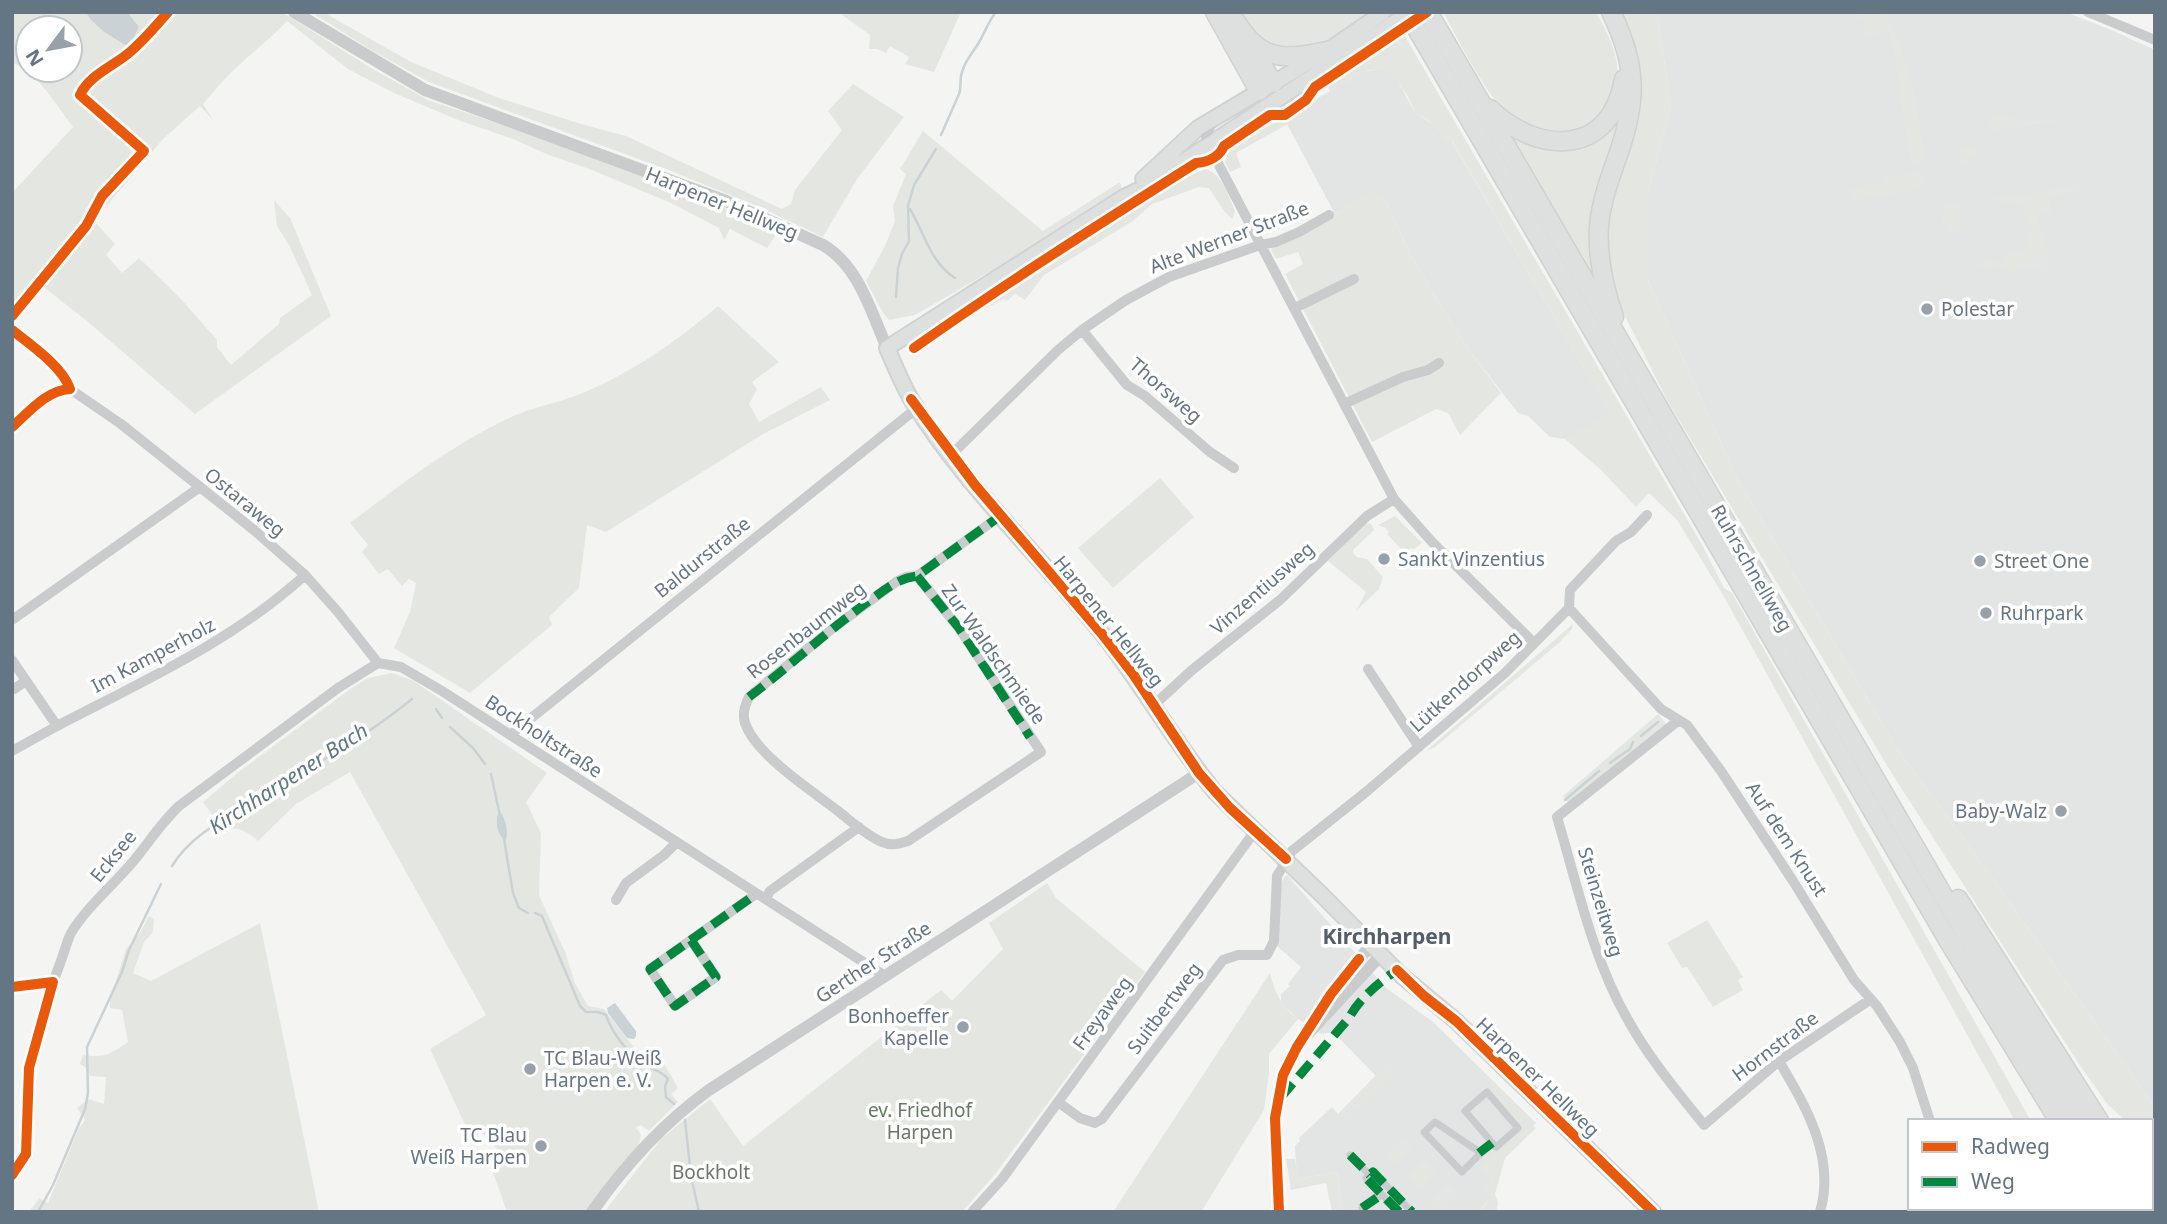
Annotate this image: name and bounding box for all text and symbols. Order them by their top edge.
north arrow [14,14,84,84]
text: N [19,45,50,71]
street label: Harpener Hellweg [642,161,802,245]
street label: Alte Werner Straße [1146,195,1312,279]
place label: Polestar [1941,296,2014,322]
marker: Polestar [1919,301,1935,317]
street label: Thorsweg [1124,351,1208,429]
street label: Ostaraweg [199,461,291,543]
street label: Ruhrschnellweg [1705,500,1799,636]
street label: Baldurstraße [649,510,755,604]
street label: Vinzentiusweg [1205,536,1319,640]
place label: Sankt Vinzentius [1398,546,1545,572]
place label: Street One [1994,548,2089,574]
street label: Harpener Hellweg [1048,550,1170,692]
marker: Sankt Vinzentius [1376,551,1392,567]
marker: Street One [1972,553,1988,569]
street label: Rosenbaumweg [741,575,871,685]
street label: Zur Waldschmiede [936,579,1052,729]
place label: Ruhrpark [2000,600,2084,626]
marker: Ruhrpark [1978,605,1994,621]
street label: Im Kamperholz [87,611,219,699]
street label: Lütkendorpweg [1404,624,1526,738]
street label: Bockholtstraße [480,688,608,784]
water label: Kirchharpener Bach [203,716,373,840]
street label: Auf dem Knust [1740,777,1834,901]
place label: Baby-Walz [1955,798,2047,824]
marker: Baby-Walz [2053,803,2069,819]
street label: Ecksee [84,824,142,888]
street label: Steinzeitweg [1572,844,1630,960]
street label: Gerther Straße [810,915,936,1009]
district label: Kirchharpen [1323,922,1451,950]
street label: Suitbertweg [1121,957,1207,1059]
street label: Freyaweg [1066,971,1138,1055]
place label: Bonhoeffer Kapelle [848,1003,949,1051]
street label: Hornstraße [1726,1005,1824,1087]
street label: Harpener Hellweg [1471,1011,1605,1143]
marker: Bonhoeffer Kapelle [955,1019,971,1035]
place label: TC Blau-Weiß Harpen e. V. [544,1045,662,1093]
marker: TC Blau-Weiß Harpen e. V. [522,1061,538,1077]
park label: ev. Friedhof Harpen [868,1097,973,1145]
legend [1908,1119,2153,1210]
place label: TC Blau Weiß Harpen [410,1122,527,1170]
text: Radweg [1971,1132,2050,1160]
marker: TC Blau Weiß Harpen [533,1138,549,1154]
park label: Bockholt [672,1159,750,1185]
text: Weg [1971,1167,2015,1195]

